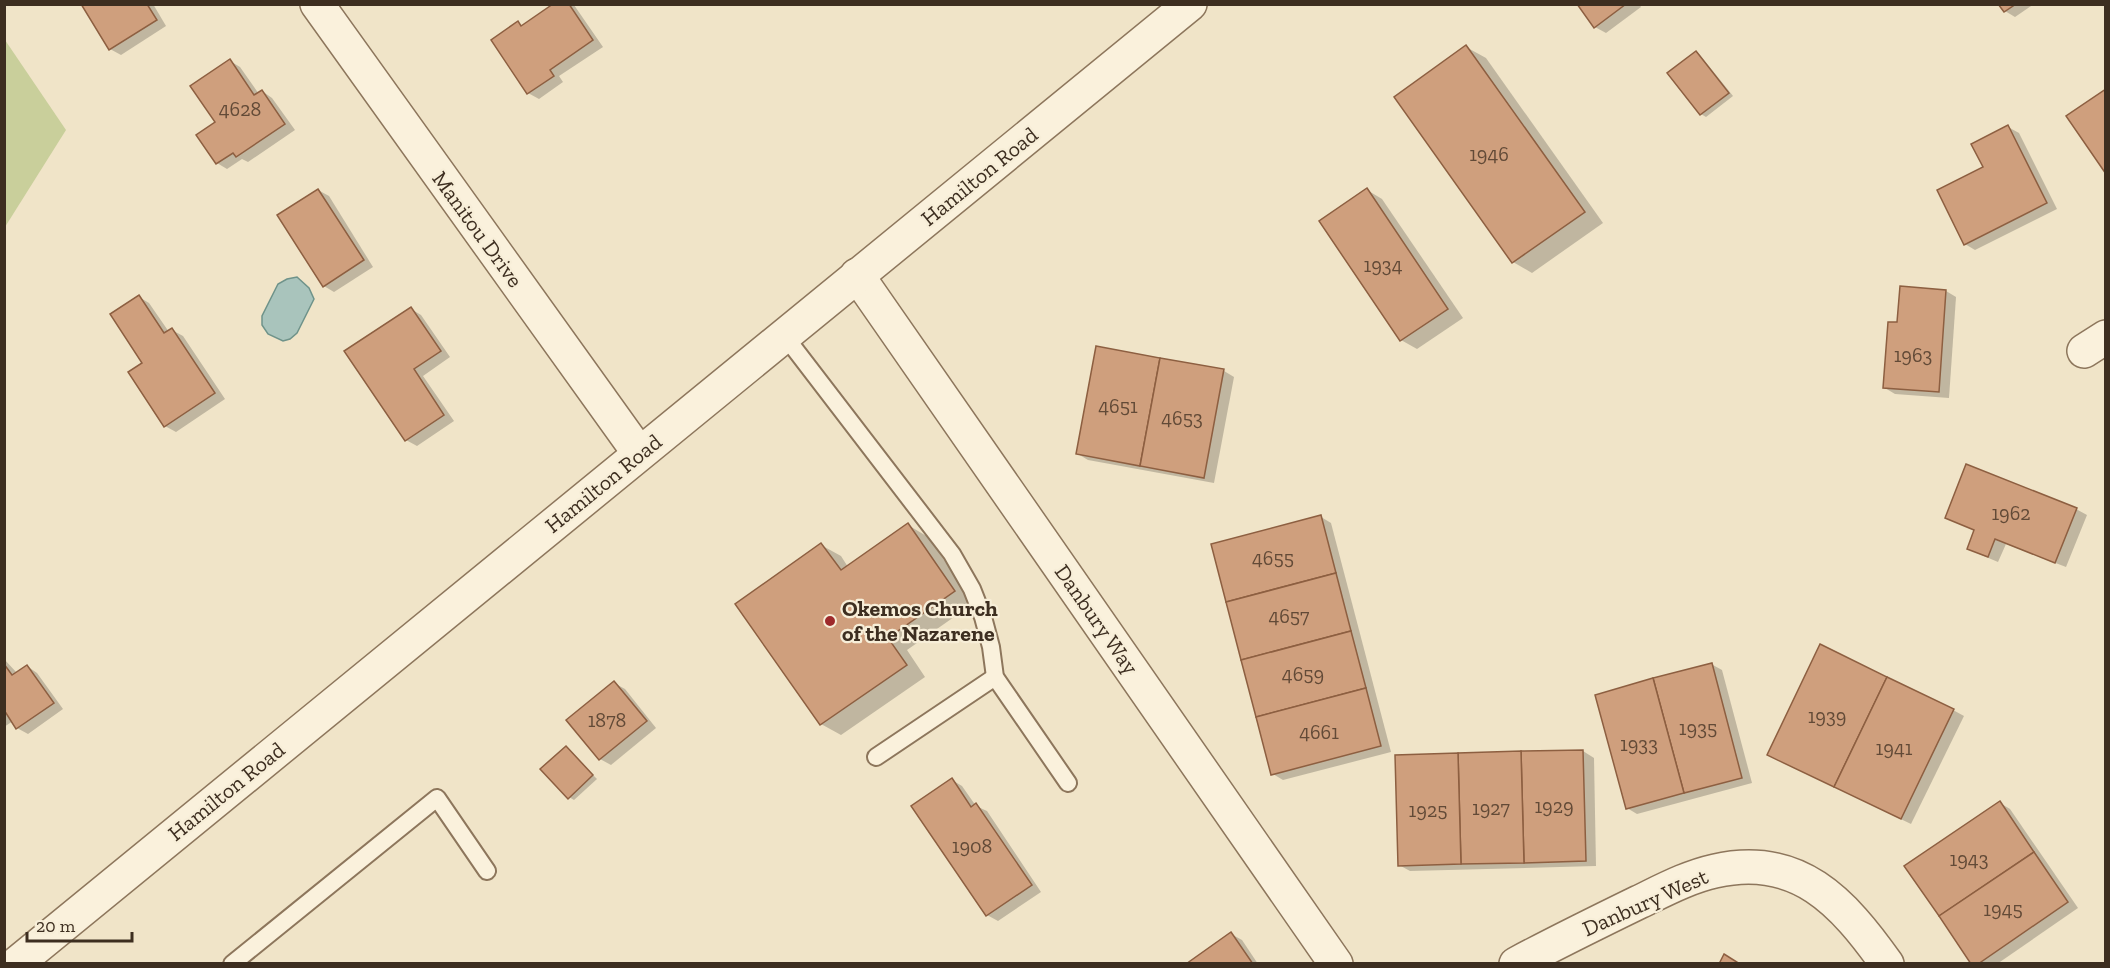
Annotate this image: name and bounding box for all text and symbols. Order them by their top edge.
house number: 4628 [219,97,261,121]
street label: Hamilton Road [915,121,1043,232]
house number: 1946 [1469,142,1509,166]
street label: Manitou Drive [426,166,529,293]
house number: 1934 [1364,253,1403,277]
house number: 1963 [1894,343,1932,367]
house number: 4651 [1098,394,1138,418]
house number: 4653 [1161,406,1203,430]
street label: Hamilton Road [539,428,667,539]
house number: 1962 [1991,501,2031,525]
house number: 4655 [1252,546,1294,570]
street label: Danbury Way [1049,559,1145,680]
place label: Okemos Church of the Nazarene [842,595,998,647]
house number: 4657 [1268,604,1310,628]
marker: Okemos Church of the Nazarene [823,614,837,628]
house number: 4659 [1282,662,1324,686]
house number: 1939 [1808,704,1846,728]
house number: 1878 [588,708,626,732]
house number: 1935 [1679,716,1717,740]
house number: 4661 [1299,720,1339,744]
house number: 1933 [1620,732,1658,756]
street label: Hamilton Road [162,736,290,847]
house number: 1941 [1876,736,1913,760]
house number: 1929 [1534,794,1574,818]
house number: 1927 [1472,796,1511,820]
house number: 1925 [1409,798,1447,822]
house number: 1908 [952,834,992,858]
house number: 1943 [1950,847,1988,871]
street label: Danbury West [1578,862,1713,942]
house number: 1945 [1983,897,2023,921]
scale bar [27,905,132,943]
text: 20 m [36,915,76,937]

